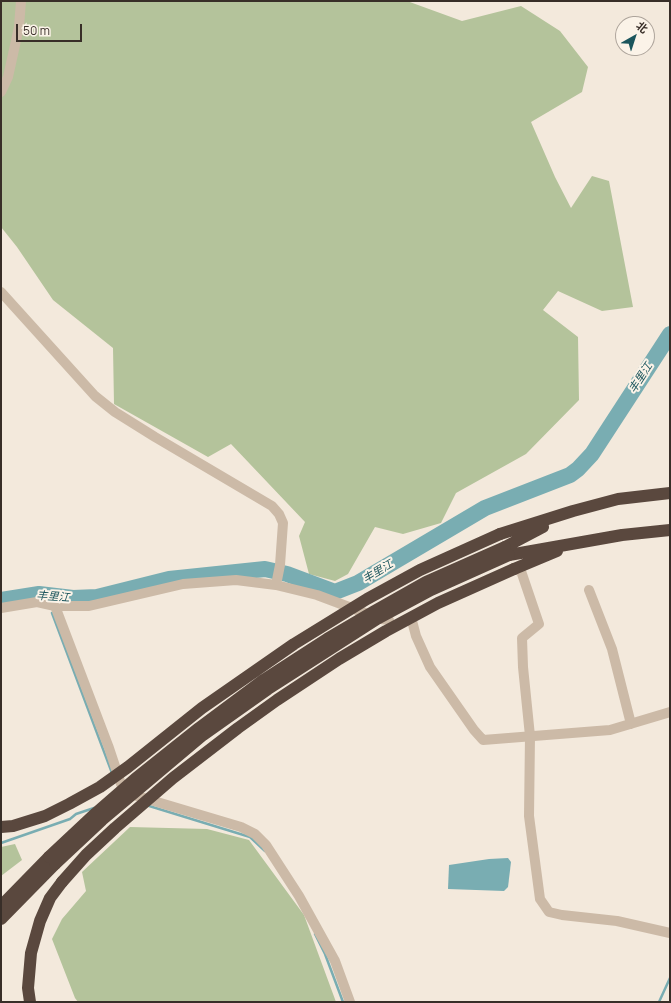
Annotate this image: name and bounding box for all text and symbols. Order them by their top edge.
scale bar [18,16,84,42]
north arrow [615,16,655,56]
text: 北 [633,18,651,36]
text: 50 m [23,22,50,39]
water label: 丰里江 [626,361,656,395]
water label: 丰里江 [360,558,396,586]
water label: 丰里江 [36,589,70,605]

